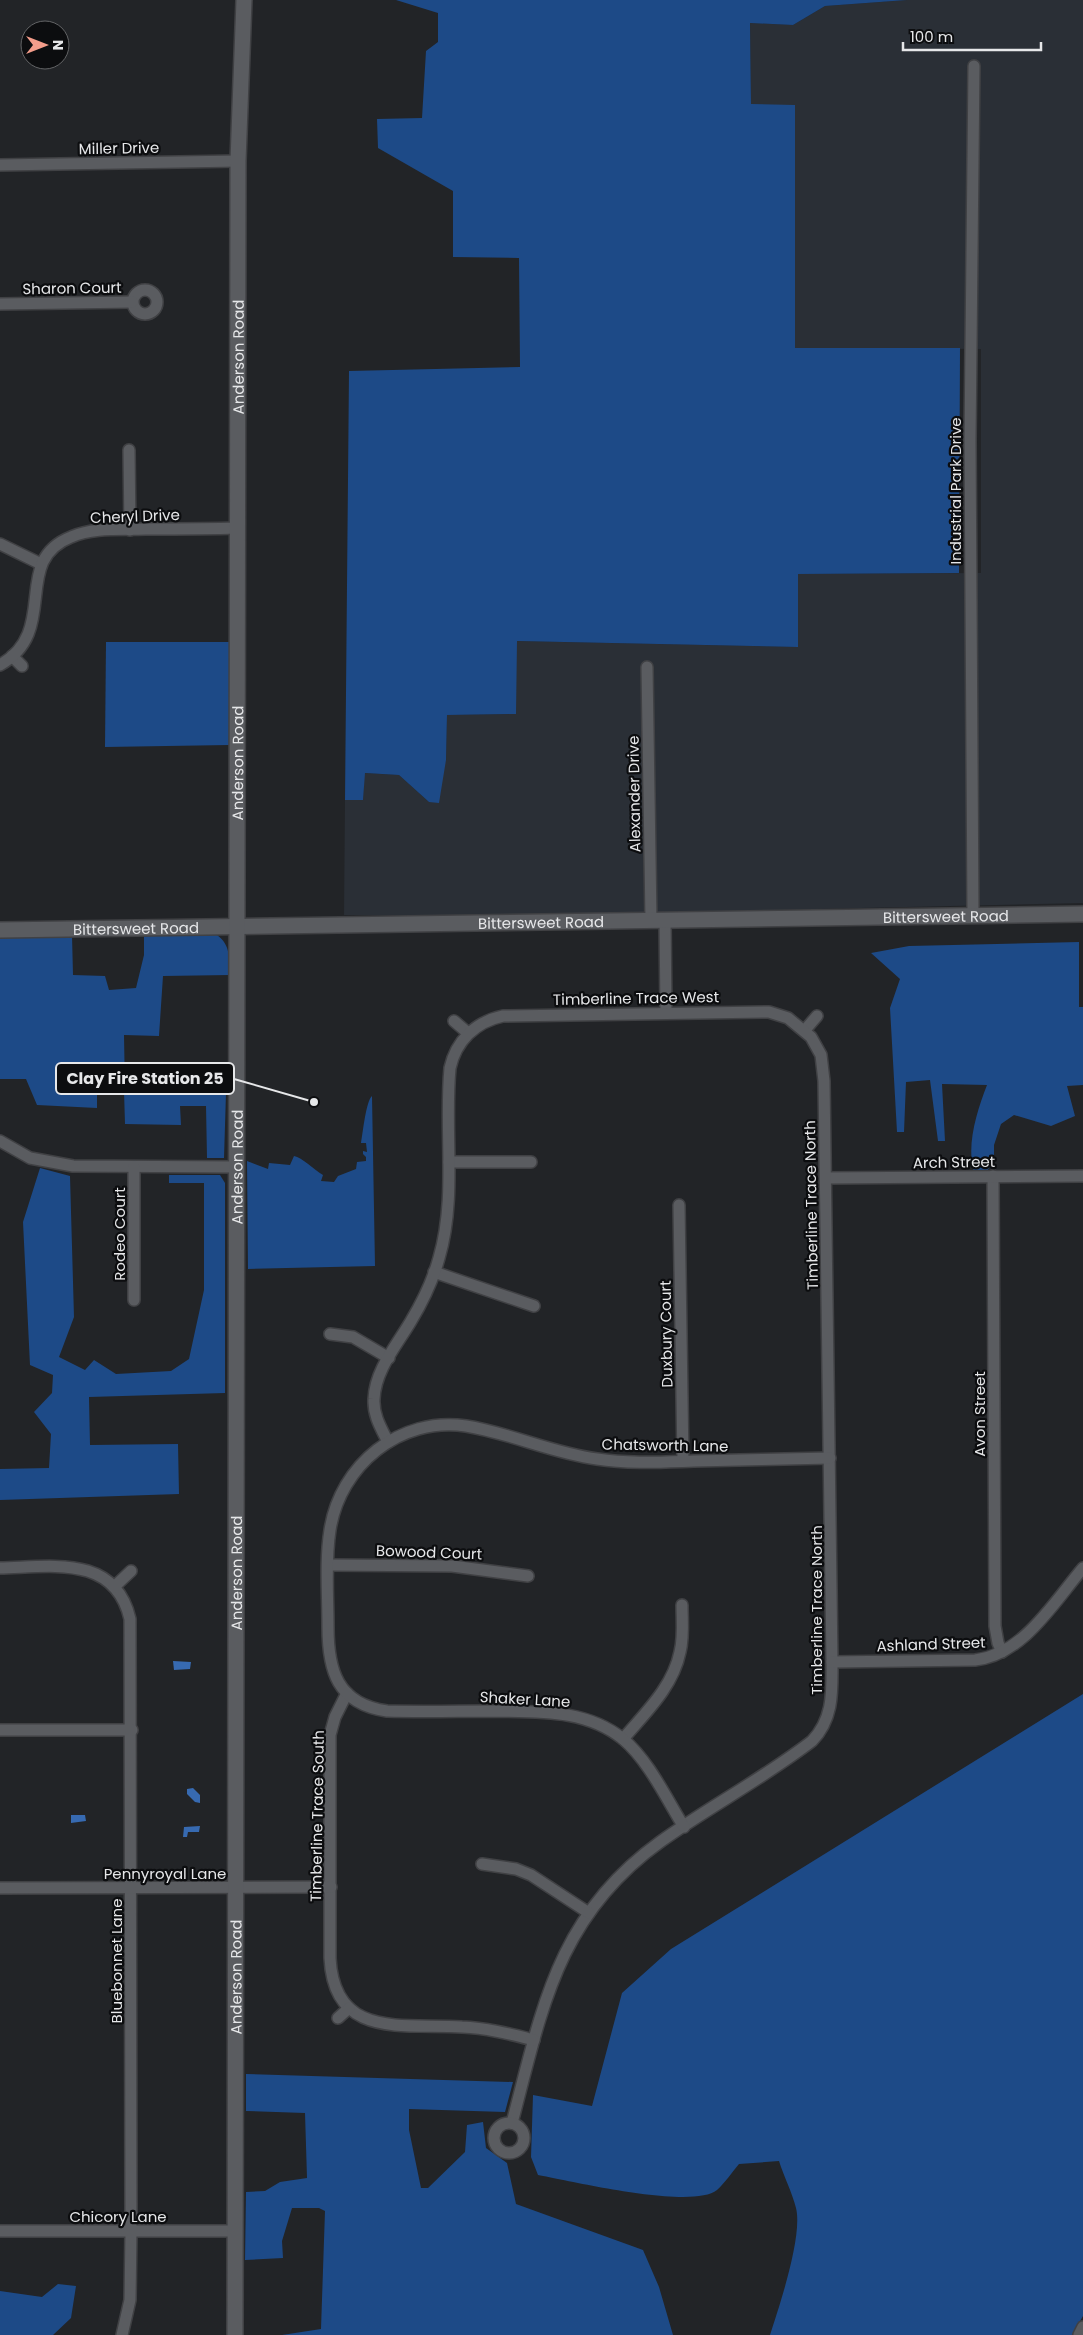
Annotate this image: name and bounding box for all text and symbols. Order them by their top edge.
north arrow [20,20,70,70]
scale bar [903,20,1040,52]
text: 100 m [910,26,953,47]
text: N [48,40,68,50]
street label: Miller Drive [79,137,159,159]
street label: Sharon Court [22,277,122,299]
street label: Anderson Road [227,300,248,414]
street label: Industrial Park Drive [945,417,966,565]
street label: Cheryl Drive [90,504,180,528]
street label: Anderson Road [227,706,248,820]
street label: Alexander Drive [622,735,646,853]
street label: Bittersweet Road [883,905,1009,927]
street label: Bittersweet Road [478,911,604,933]
street label: Bittersweet Road [73,917,199,939]
street label: Timberline Trace West [553,986,719,1010]
callout: Clay Fire Station 25 [56,1063,234,1094]
text: Clay Fire Station 25 [66,1067,224,1090]
street label: Anderson Road [226,1110,247,1224]
street label: Timberline Trace North [799,1120,823,1290]
street label: Arch Street [913,1151,995,1173]
street label: Rodeo Court [109,1187,130,1281]
street label: Duxbury Court [655,1280,677,1388]
street label: Avon Street [969,1371,990,1457]
street label: Chatsworth Lane [601,1433,729,1457]
street label: Anderson Road [225,1516,247,1630]
street label: Timberline Trace North [806,1525,827,1695]
street label: Bowood Court [376,1540,482,1564]
street label: Ashland Street [876,1632,986,1656]
street label: Shaker Lane [479,1686,571,1712]
street label: Timberline Trace South [305,1730,329,1902]
street label: Pennyroyal Lane [104,1863,226,1884]
street label: Bluebonnet Lane [106,1898,127,2024]
street label: Anderson Road [225,1920,246,2034]
street label: Chicory Lane [69,2206,167,2227]

